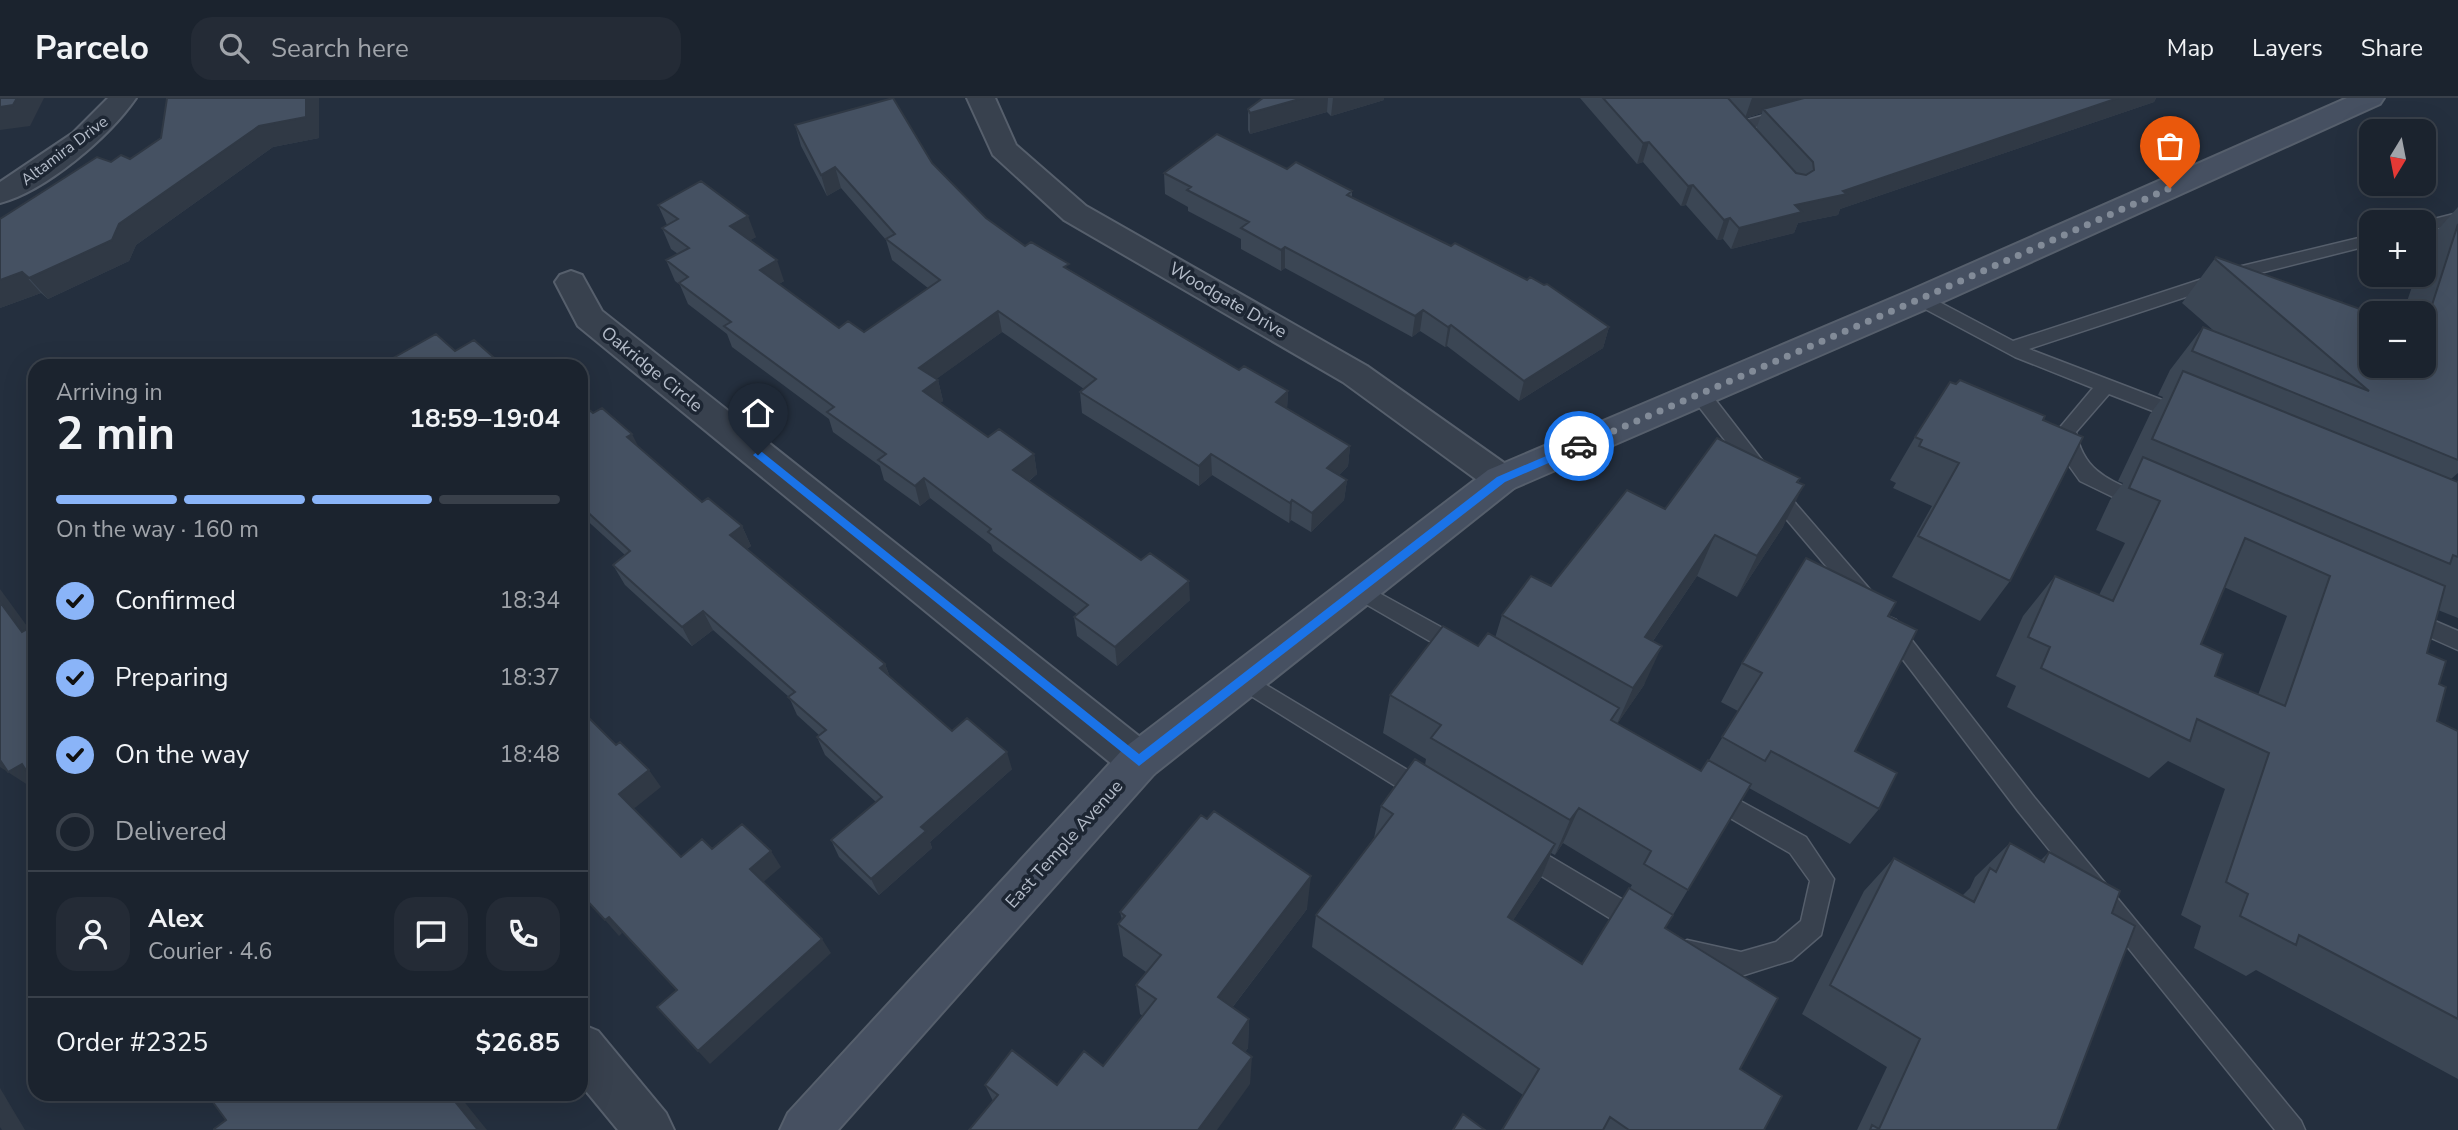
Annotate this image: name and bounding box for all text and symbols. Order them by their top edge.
search box [191,17,681,80]
text: Parcelo [35,26,149,71]
icon: search [215,29,253,67]
text: Search here [271,31,409,66]
text: Map [2167,32,2214,64]
text: Layers [2252,32,2323,64]
text: Share [2361,32,2423,64]
street label: Altamira Drive [16,111,113,191]
pin [2140,116,2200,188]
north arrow [2359,119,2436,196]
map controls [2359,119,2436,378]
icon: bag [2151,127,2189,165]
button: + [2359,210,2436,287]
street label: Woodgate Drive [1165,256,1291,344]
button: − [2359,301,2436,378]
street label: Oakridge Circle [596,321,708,417]
text: Arriving in [56,377,163,408]
pin [728,383,788,455]
icon: home [739,394,777,432]
text: 18:59–19:04 [409,401,560,436]
text: 2 min [56,402,175,465]
courier [1544,411,1614,481]
icon: car [1560,427,1598,465]
text: On the way · 160 m [56,514,259,545]
icon: check [56,582,94,620]
text: Confirmed [115,583,236,618]
text: 18:34 [500,585,560,616]
icon: check [56,659,94,697]
text: Preparing [115,660,228,695]
text: 18:37 [500,662,560,693]
icon: check [56,736,94,774]
text: On the way [115,737,249,772]
text: 18:48 [500,739,560,770]
street label: East Temple Avenue [1000,775,1128,913]
text: Delivered [115,814,227,849]
button: person [56,897,130,971]
button: chat [394,897,468,971]
button: phone [486,897,560,971]
text: Alex [148,901,204,936]
text: Courier · 4.6 [148,936,272,967]
text: Order #2325 [56,1025,208,1060]
text: $26.85 [476,1025,560,1060]

